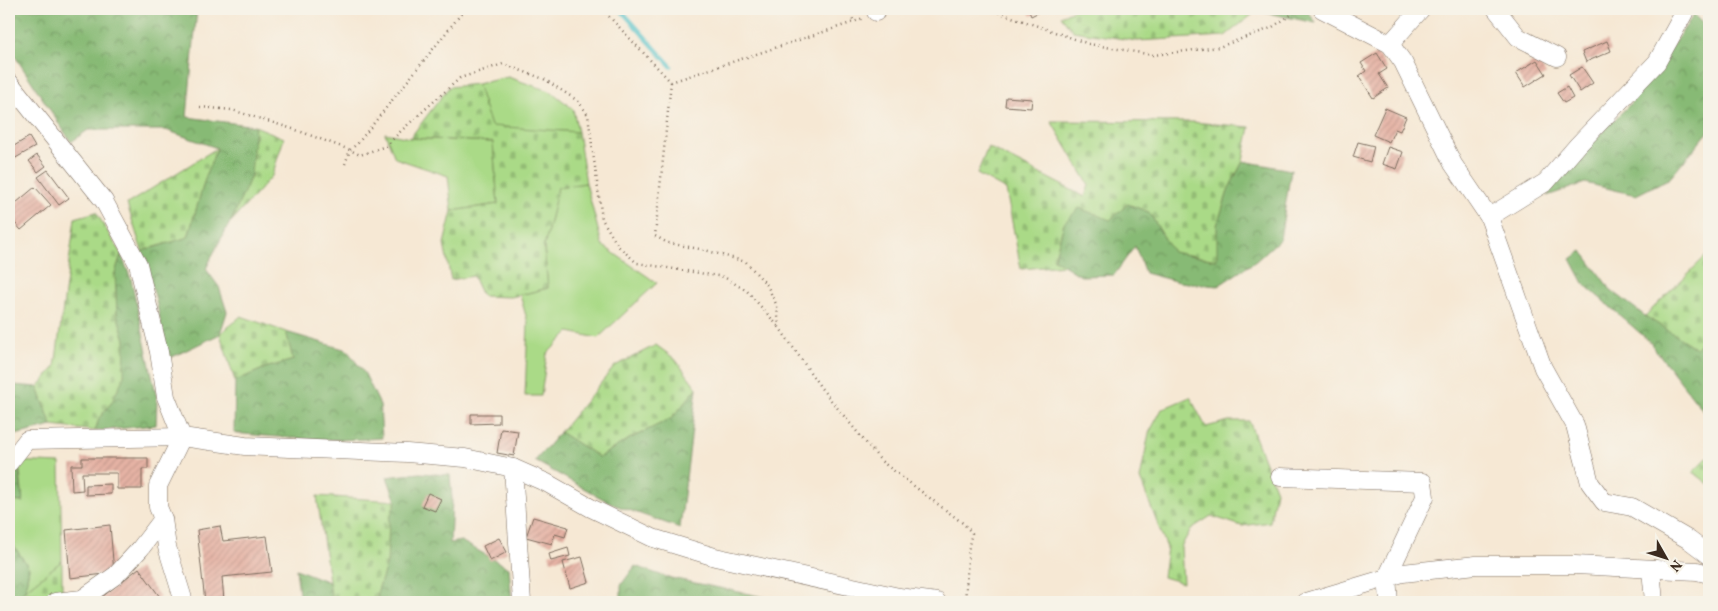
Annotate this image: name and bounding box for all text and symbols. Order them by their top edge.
north arrow [1640,534,1690,584]
text: N [1664,555,1686,575]

